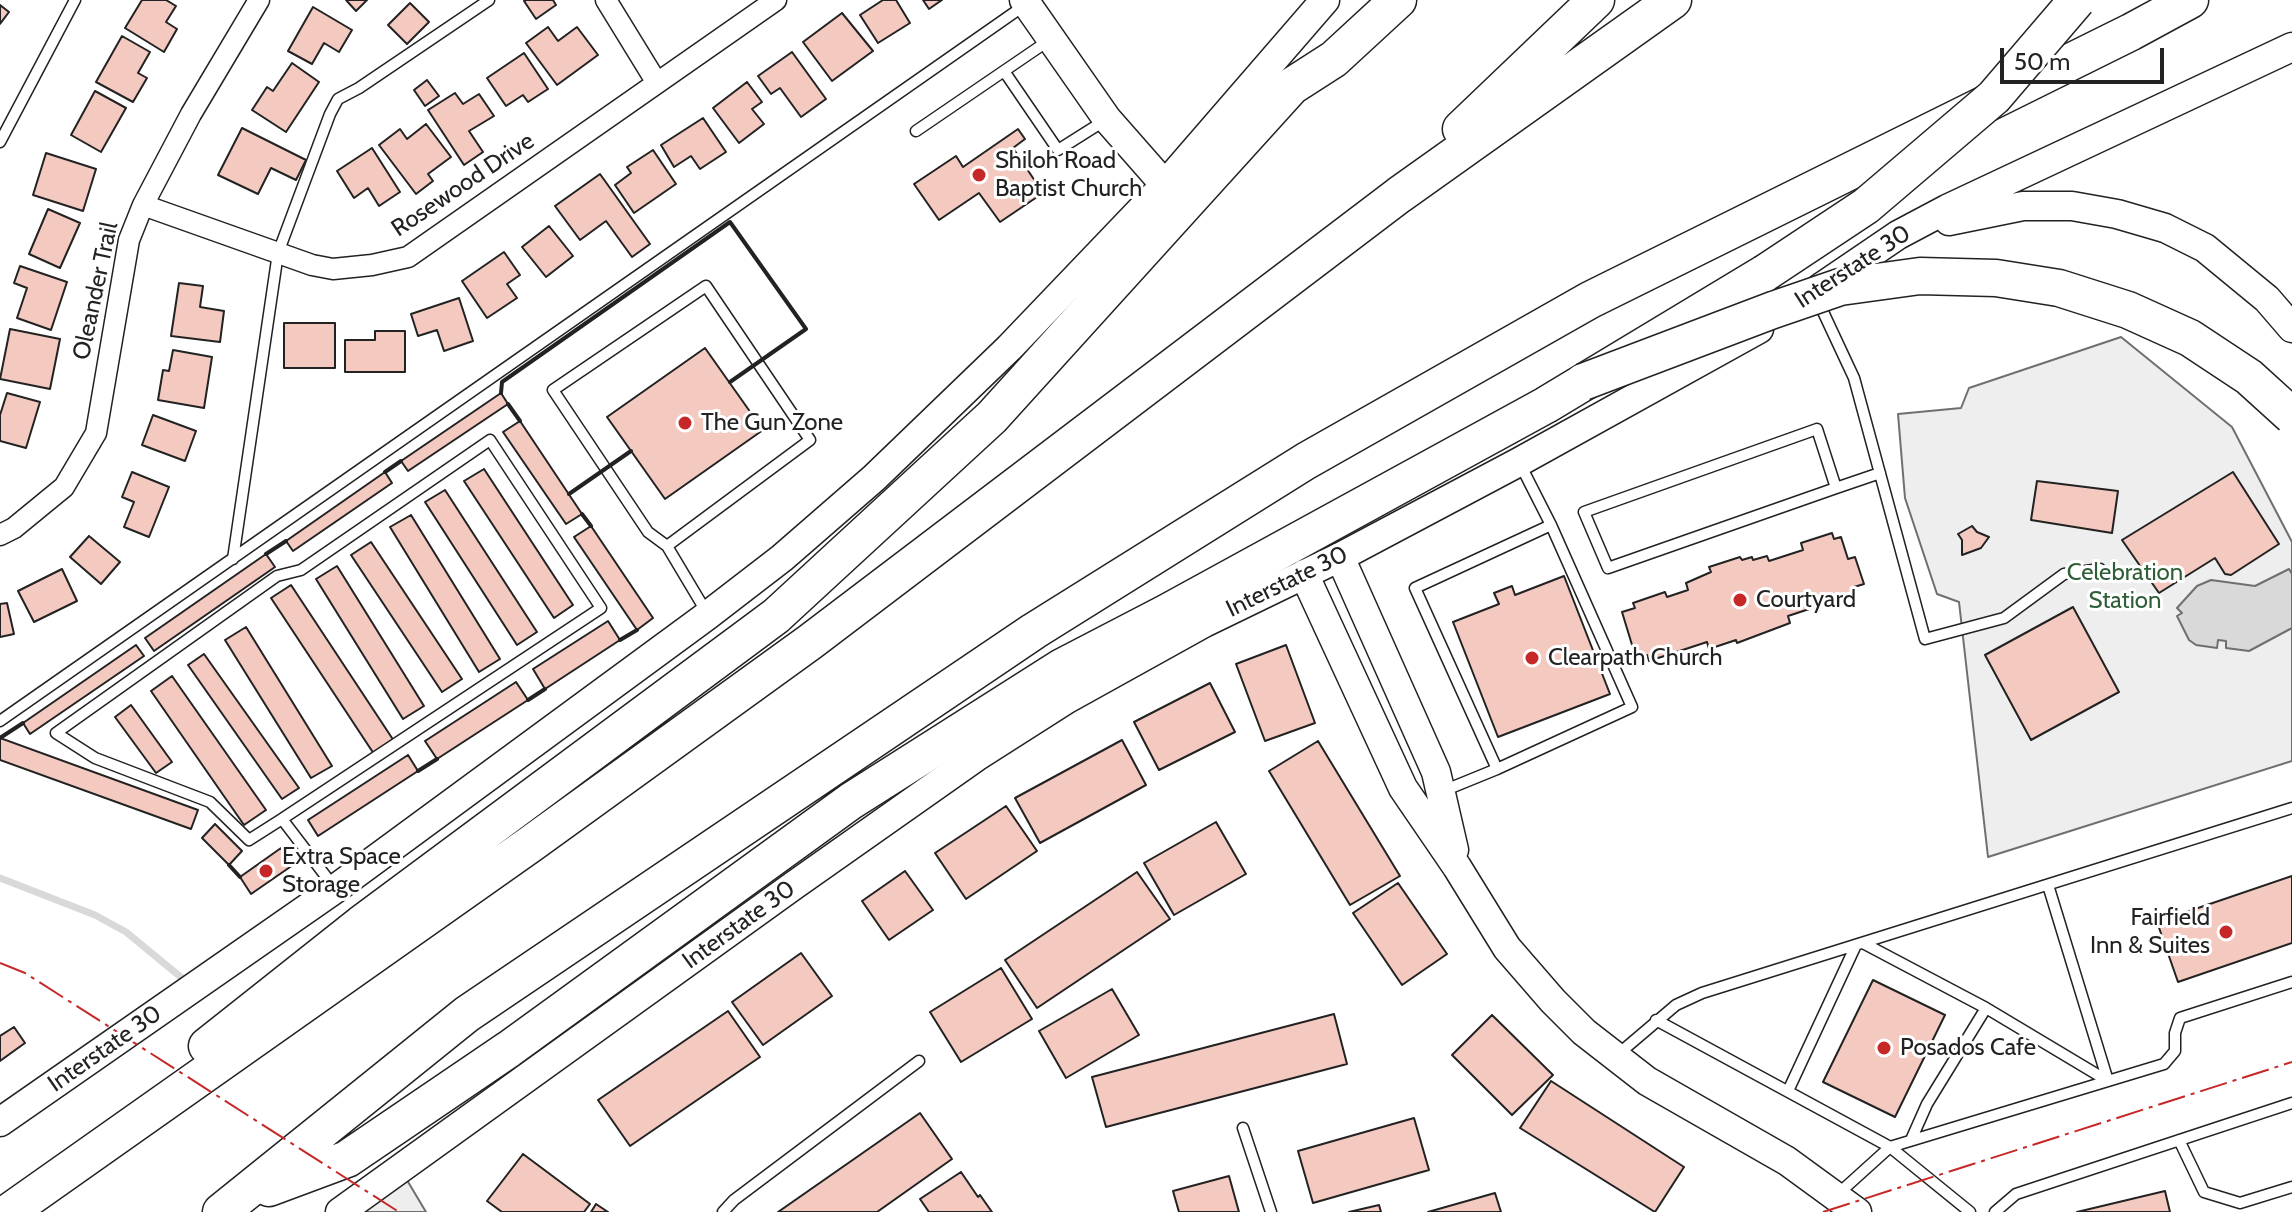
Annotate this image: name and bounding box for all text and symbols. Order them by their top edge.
scale bar [2004,32,2168,82]
text: 50 m [2014,47,2070,76]
street label: Rosewood Drive [386,127,540,243]
place label: Shiloh Road Baptist Church [995,147,1142,203]
marker: Shiloh Road Baptist Church [970,166,988,184]
street label: Interstate 30 [1790,219,1916,315]
street label: Oleander Trail [67,220,125,362]
place label: The Gun Zone [701,409,843,437]
marker: The Gun Zone [676,414,694,432]
street label: Interstate 30 [1221,540,1353,624]
park label: Celebration Station [2067,559,2183,615]
place label: Courtyard [1756,586,1856,614]
marker: Courtyard [1731,591,1749,609]
place label: Clearpath Church [1548,644,1722,672]
marker: Clearpath Church [1523,649,1541,667]
place label: Extra Space Storage [282,843,401,899]
marker: Extra Space Storage [257,862,275,880]
street label: Interstate 30 [677,875,801,975]
place label: Fairfield Inn & Suites [2090,904,2210,960]
marker: Fairfield Inn & Suites [2217,923,2235,941]
street label: Interstate 30 [43,999,167,1099]
place label: Posados Cafe [1900,1034,2036,1062]
marker: Posados Cafe [1875,1039,1893,1057]

